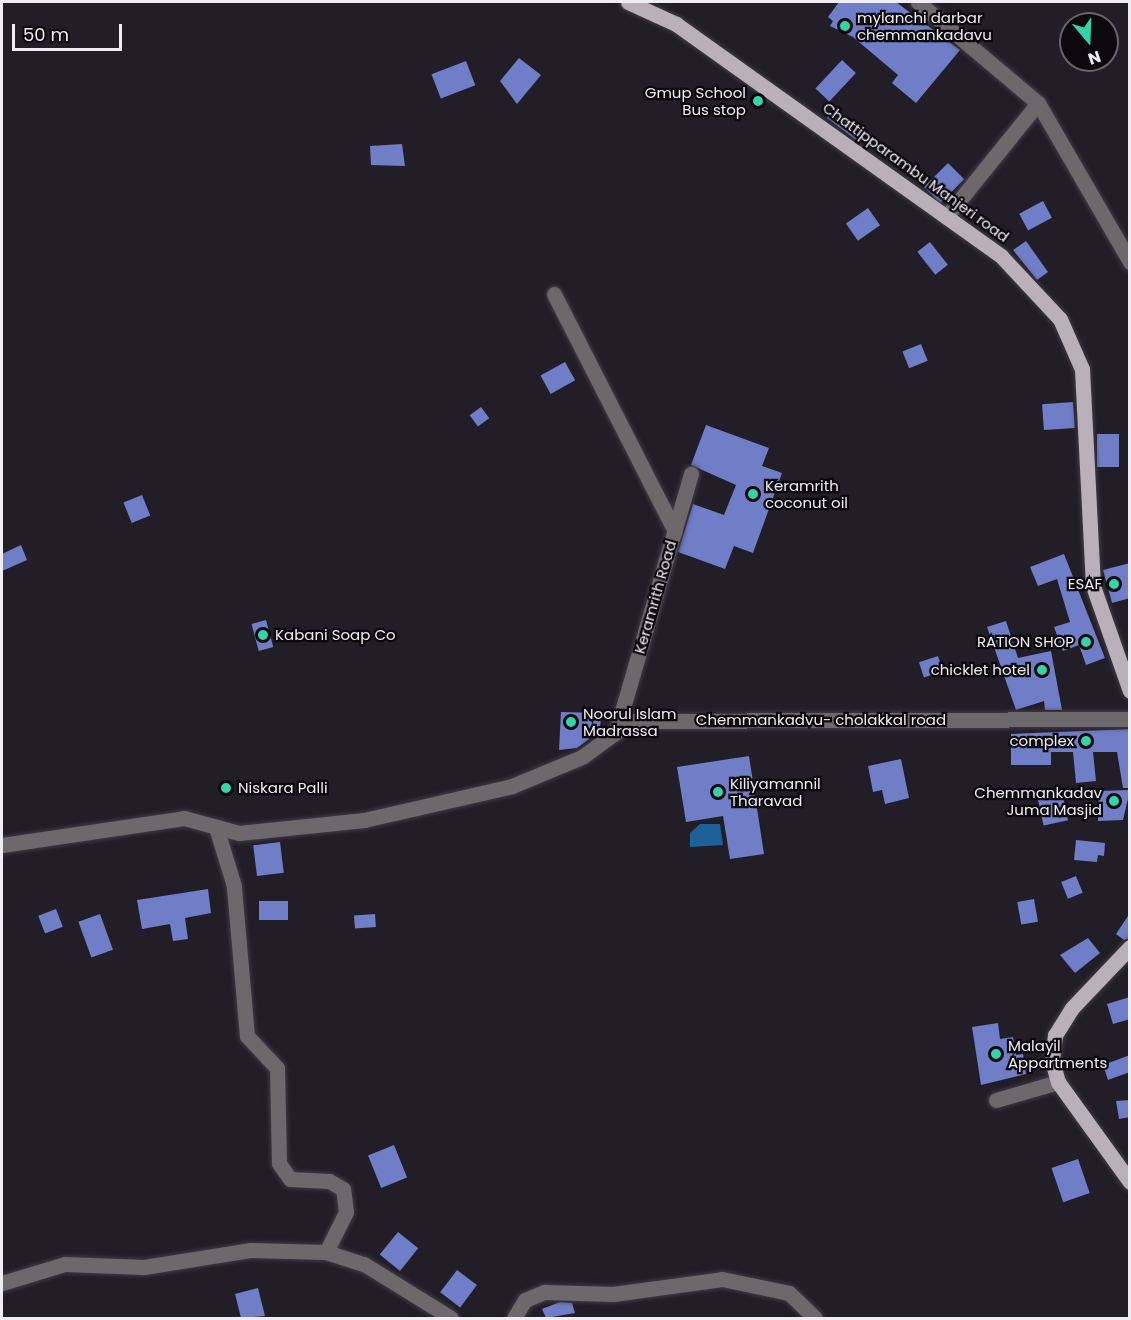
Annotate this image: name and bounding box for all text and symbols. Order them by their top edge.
place label: mylanchi darbar chemmankadavu [857,8,992,43]
scale bar [15,12,124,50]
north arrow [1059,12,1119,72]
marker: mylanchi darbar chemmankadavu [838,19,852,33]
text: 50 m [23,22,69,47]
text: N [1085,45,1104,70]
place label: Gmup School Bus stop [645,83,746,118]
marker: Gmup School Bus stop [751,94,765,108]
street label: Chattipparambu Manjeri road [819,98,1013,246]
place label: Keramrith coconut oil [765,476,848,511]
marker: Keramrith coconut oil [746,487,760,501]
street label: Keramrith Road [630,538,680,656]
place label: ESAF [1068,575,1102,593]
marker: ESAF [1107,577,1121,591]
place label: Kabani Soap Co [275,626,396,644]
marker: Kabani Soap Co [256,628,270,642]
place label: RATION SHOP [977,633,1074,651]
marker: RATION SHOP [1079,635,1093,649]
place label: chicklet hotel [931,661,1030,679]
marker: chicklet hotel [1035,663,1049,677]
place label: Noorul Islam Madrassa [583,704,676,739]
street label: Chemmankadvu- cholakkal road [696,711,946,729]
marker: Noorul Islam Madrassa [564,715,578,729]
place label: complex [1010,732,1074,750]
marker: complex [1079,734,1093,748]
place label: Kiliyamannil Tharavad [730,774,821,809]
place label: Niskara Palli [238,779,328,797]
marker: Niskara Palli [219,781,233,795]
place label: Chemmankadav Juma Masjid [974,783,1102,818]
marker: Kiliyamannil Tharavad [711,785,725,799]
marker: Chemmankadav Juma Masjid [1107,794,1121,808]
place label: Malayil Appartments [1008,1036,1107,1071]
marker: Malayil Appartments [989,1047,1003,1061]

